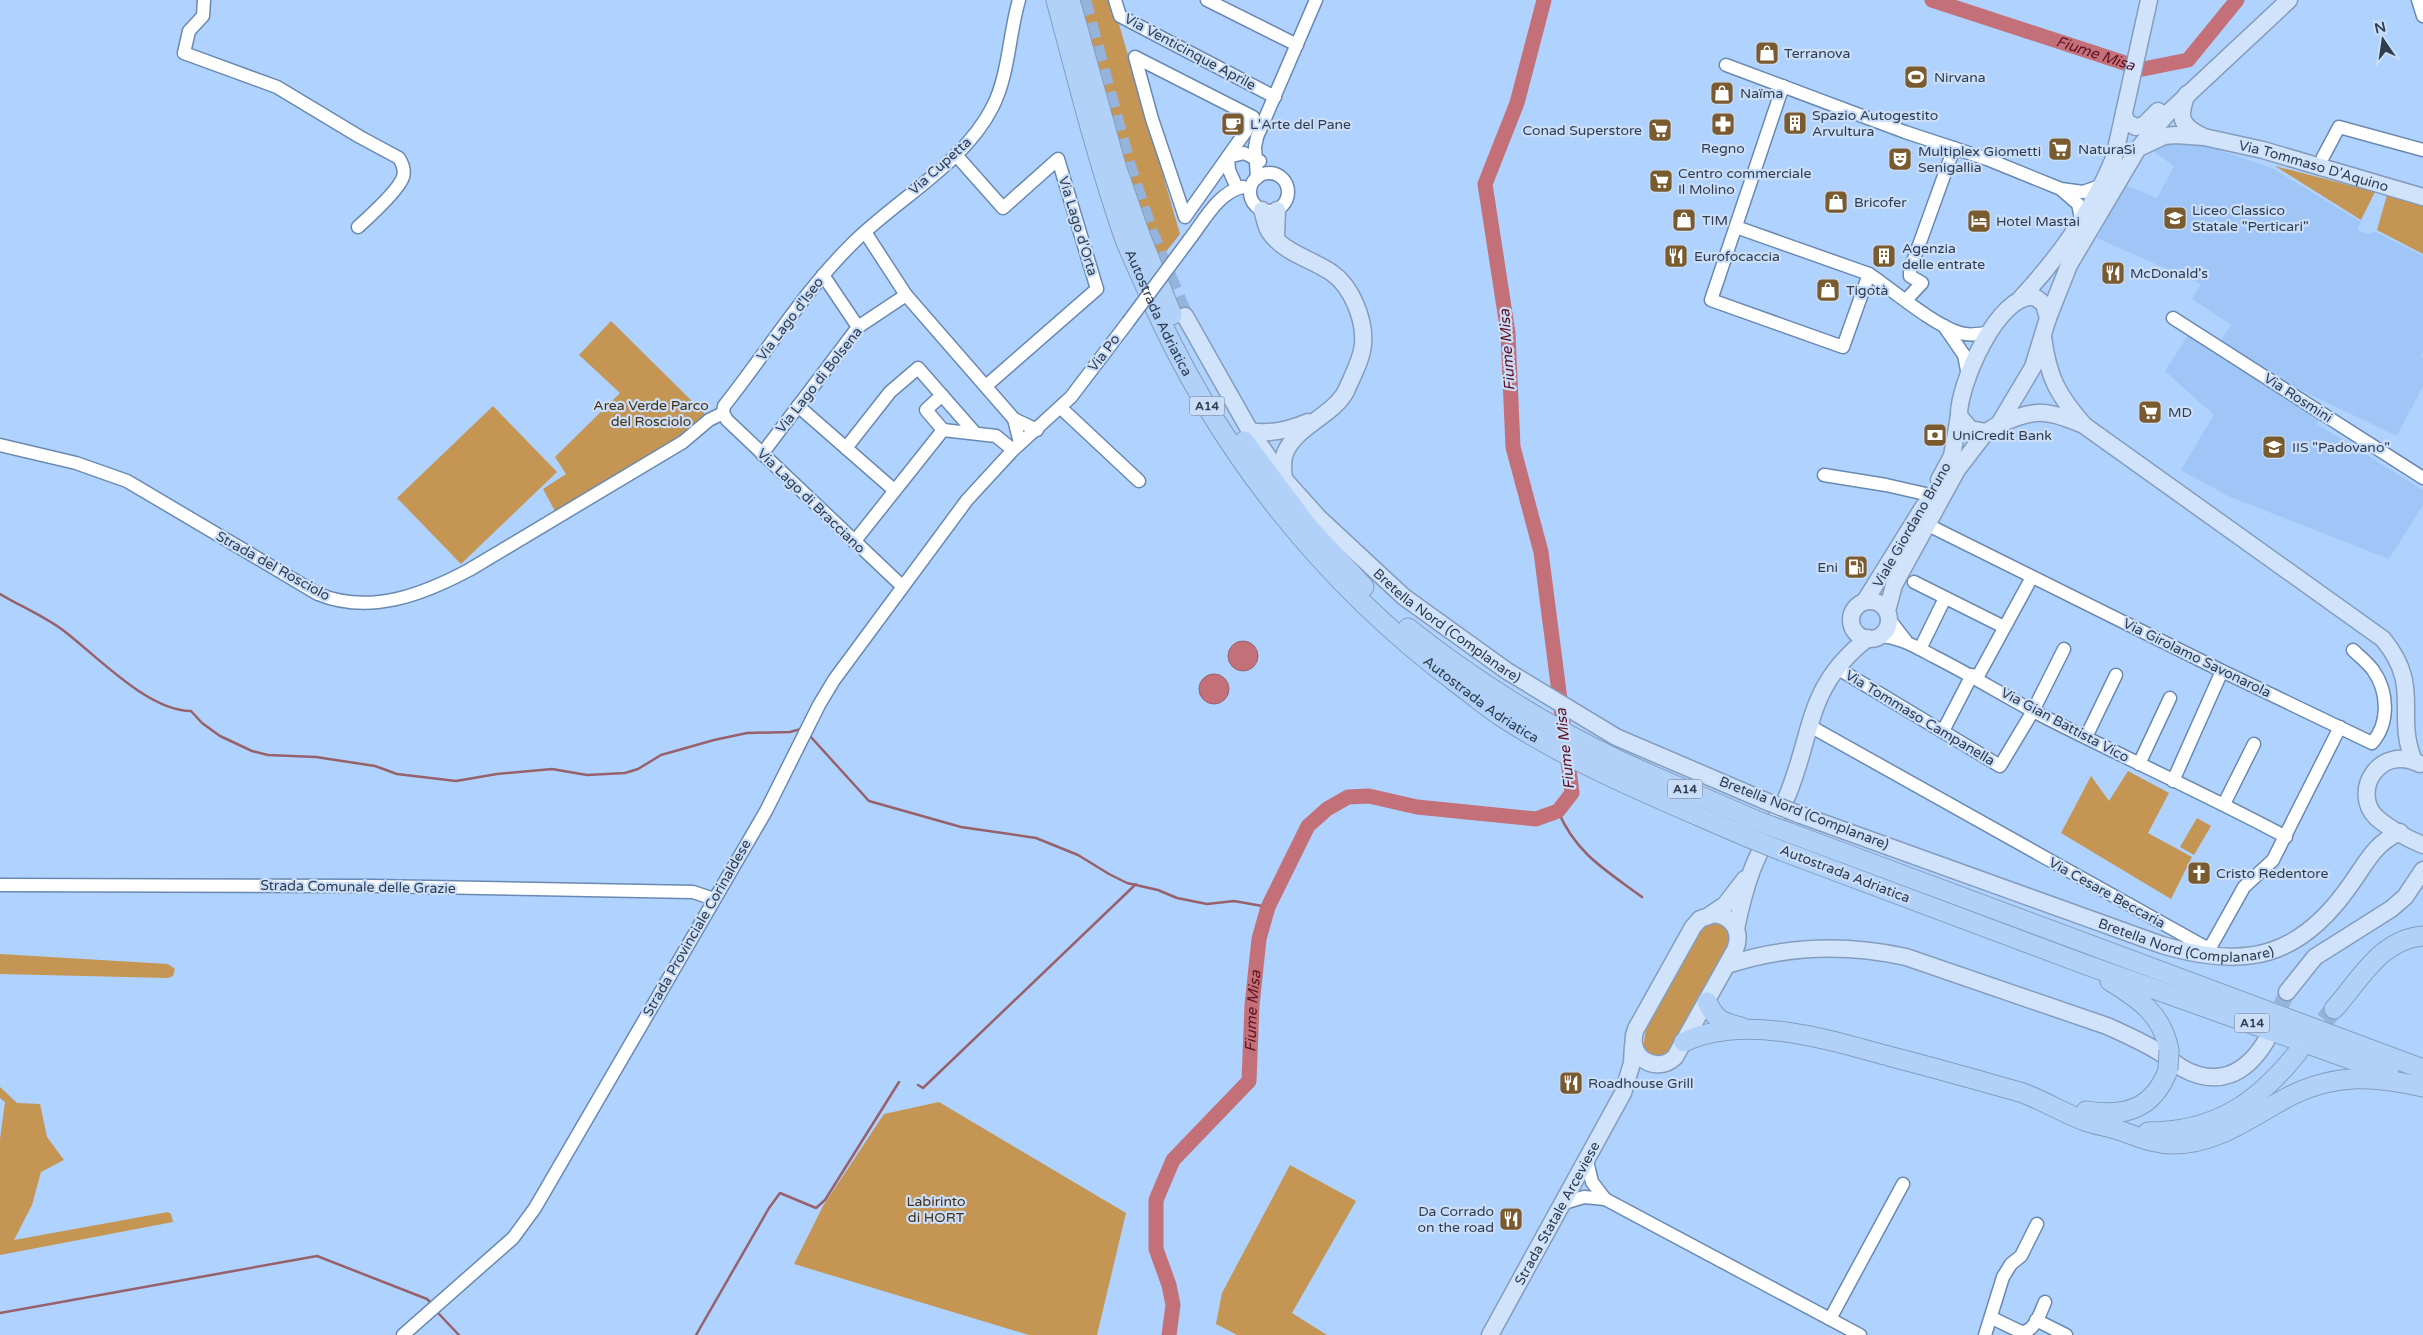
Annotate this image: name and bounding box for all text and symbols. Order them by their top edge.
street label: Via Venticinque Aprile [1121,10,1259,94]
north arrow [2358,15,2408,65]
text: N [2373,18,2388,37]
water label: Fiume Misa [2054,32,2138,75]
shop icon: Terranova [1754,40,1780,66]
place label: Terranova [1784,45,1850,62]
sports icon: Nirvana [1903,64,1929,90]
place label: Nirvana [1934,69,1986,86]
shop icon: Naïma [1709,80,1735,106]
place label: Naïma [1740,85,1783,102]
place label: Spazio Autogestito Arvultura [1812,107,1938,140]
building icon: Spazio Autogestito Arvultura [1782,110,1808,136]
cafe icon: L'Arte del Pane [1220,111,1246,137]
pharmacy icon: Regno [1710,111,1736,137]
place label: L'Arte del Pane [1250,116,1351,133]
supermarket icon: Conad Superstore [1647,117,1673,143]
place label: Conad Superstore [1522,122,1642,139]
street label: Via Cupetta [905,134,975,198]
supermarket icon: NaturaSì [2047,136,2073,162]
street label: Via Tommaso D'Aquino [2237,136,2391,195]
place label: Regno [1701,140,1745,157]
place label: NaturaSì [2078,141,2136,158]
place label: Multiplex Giometti Senigallia [1918,143,2041,176]
theatre icon: Multiplex Giometti Senigallia [1887,146,1913,172]
place label: Centro commerciale Il Molino [1678,165,1811,198]
supermarket icon: Centro commerciale Il Molino [1648,168,1674,194]
street label: Via Lago d'Orta [1055,174,1101,278]
shop icon: Bricofer [1823,189,1849,215]
place label: Bricofer [1854,194,1907,211]
place label: Liceo Classico Statale "Perticari" [2192,202,2309,235]
school or university icon: Liceo Classico Statale "Perticari" [2162,205,2188,231]
shop icon: TIM [1671,207,1697,233]
hotel icon: Hotel Mastai [1966,208,1992,234]
place label: TIM [1702,212,1728,229]
place label: Hotel Mastai [1996,213,2080,230]
place label: Agenzia delle entrate [1902,240,1985,273]
restaurant icon: Eurofocaccia [1663,243,1689,269]
building icon: Agenzia delle entrate [1871,243,1897,269]
street label: Autostrada Adriatica [1122,247,1196,379]
place label: Eurofocaccia [1694,248,1780,265]
restaurant icon: McDonald's [2100,260,2126,286]
place label: McDonald's [2130,265,2208,282]
street label: Via Lago d'Iseo [753,274,827,364]
shop icon: Tigotà [1815,277,1841,303]
place label: Tigotà [1846,282,1888,299]
water label: Fiume Misa [1495,308,1519,391]
street label: Via Lago di Bolsena [772,323,866,437]
street label: Via Po [1084,331,1124,375]
street label: Via Rosmini [2261,370,2335,426]
road number: A14 [1190,396,1224,416]
park label: Area Verde Parco del Rosciolo [593,397,709,430]
supermarket icon: MD [2137,399,2163,425]
place label: MD [2168,404,2192,421]
bank icon: UniCredit Bank [1922,422,1948,448]
place label: UniCredit Bank [1952,427,2052,444]
school or university icon: IIS "Padovano" [2261,434,2287,460]
place label: IIS "Padovano" [2292,439,2390,456]
street label: Via Lago di Bracciano [753,445,869,557]
street label: Viale Giordano Bruno [1869,459,1955,591]
street label: Strada del Rosciolo [213,528,333,604]
fuel station icon: Eni [1843,554,1869,580]
place label: Eni [1817,559,1838,576]
street label: Bretella Nord (Complanare) [1370,565,1524,686]
street label: Via Girolamo Savonarola [2120,615,2274,701]
street label: Autostrada Adriatica [1420,652,1542,746]
street label: Via Tommaso Campanella [1842,667,1998,769]
street label: Via Gian Battista Vico [1998,684,2132,766]
water label: Fiume Misa [1552,707,1578,791]
street label: Bretella Nord (Complanare) [1717,773,1891,853]
road number: A14 [1668,780,1702,799]
street label: Strada Provinciale Corinaldese [639,836,755,1020]
street label: Autostrada Adriatica [1778,841,1912,907]
street label: Via Cesare Beccaria [2046,854,2168,932]
church icon: Cristo Redentore [2186,860,2212,886]
place label: Cristo Redentore [2216,865,2328,882]
street label: Strada Comunale delle Grazie [260,877,456,897]
street label: Bretella Nord (Complanare) [2096,914,2276,965]
water label: Fiume Misa [1241,969,1265,1052]
road number: A14 [2234,1014,2270,1032]
restaurant icon: Roadhouse Grill [1558,1070,1584,1096]
place label: Roadhouse Grill [1588,1075,1693,1092]
street label: Strada Statale Arceviese [1511,1138,1603,1288]
park label: Labirinto di HORT [906,1193,966,1226]
place label: Da Corrado on the road [1418,1203,1494,1236]
restaurant icon: Da Corrado on the road [1498,1206,1524,1232]

